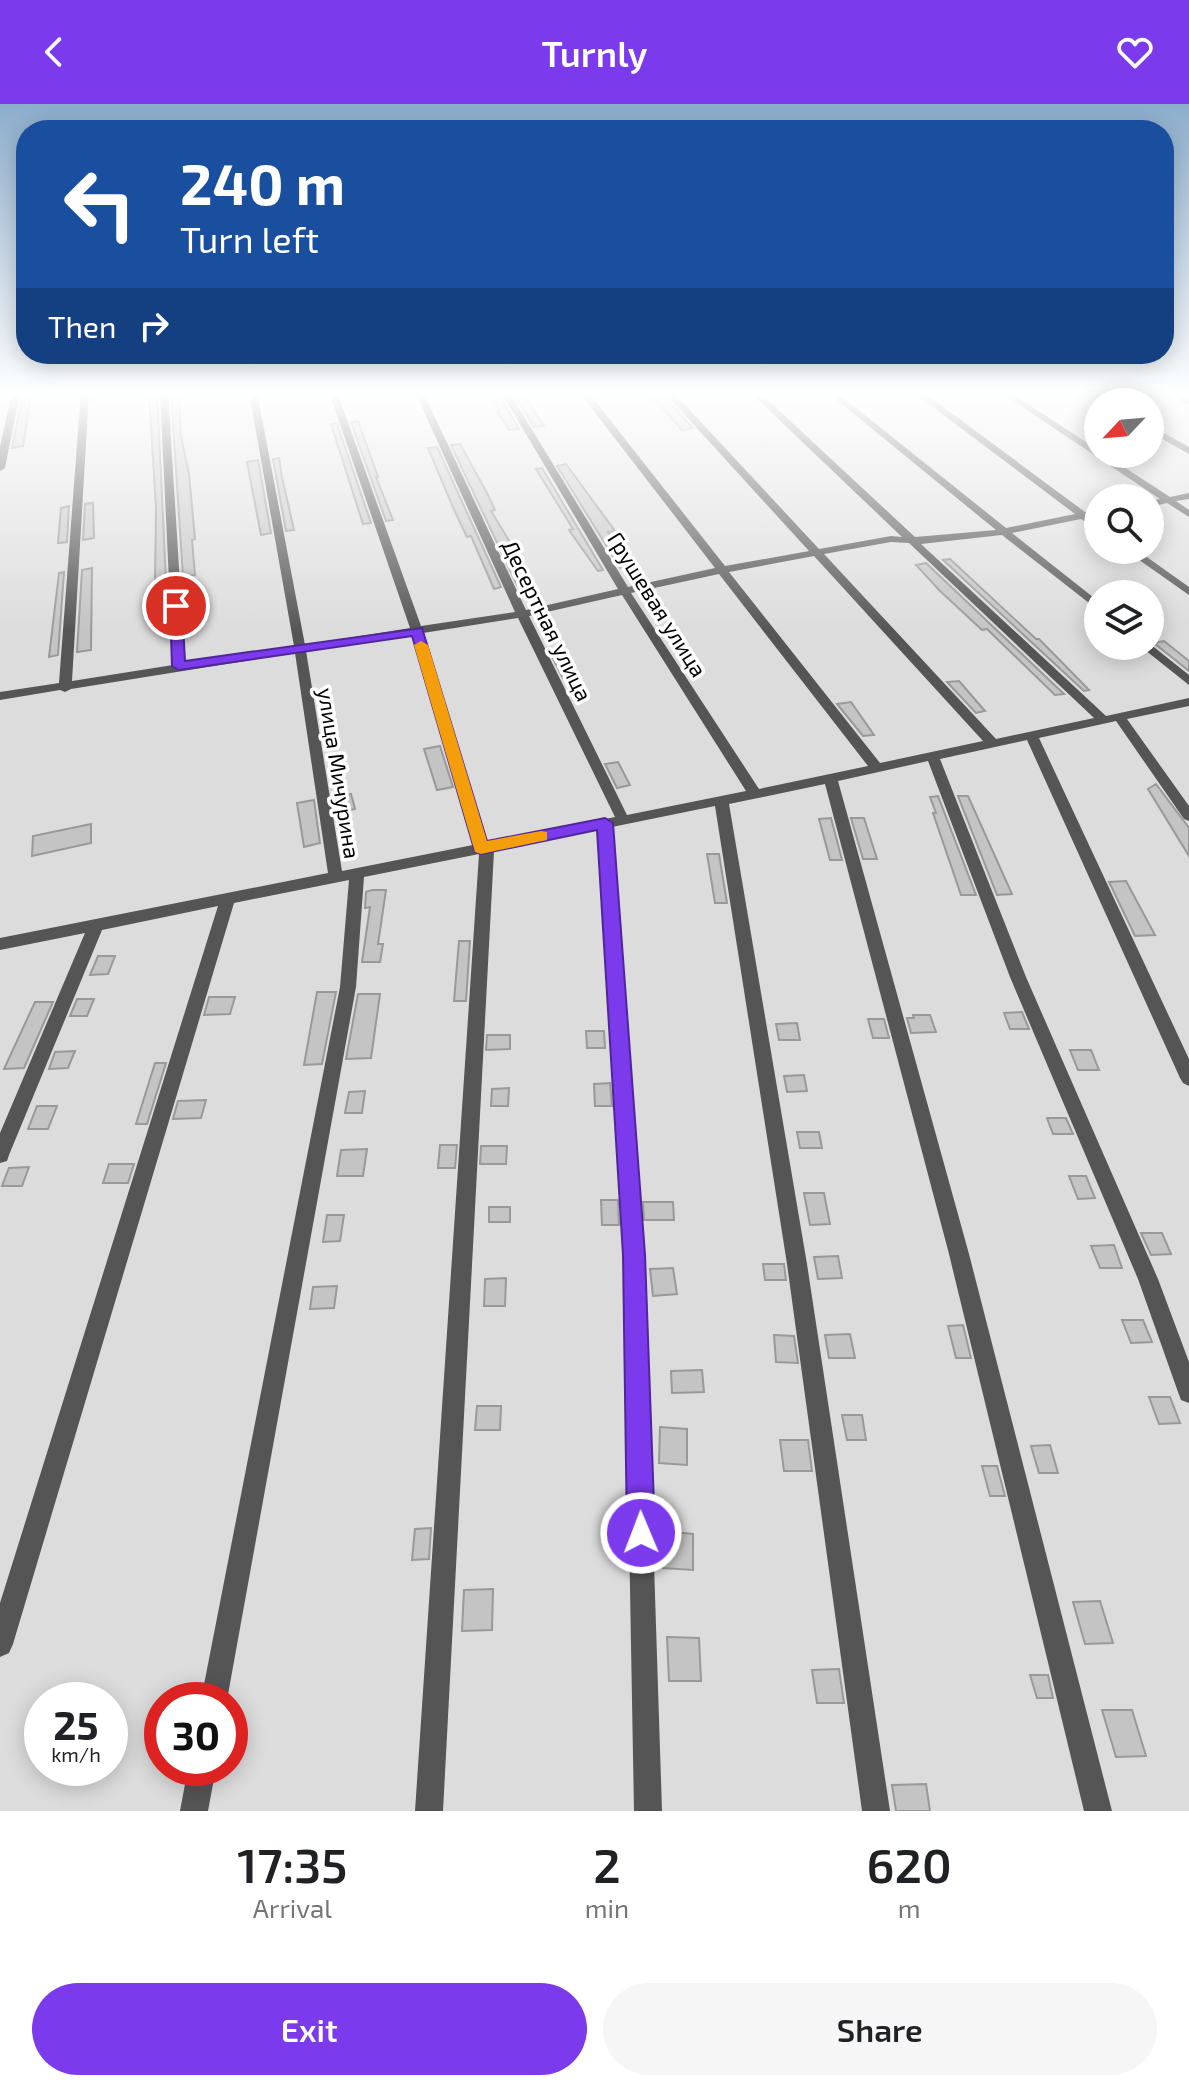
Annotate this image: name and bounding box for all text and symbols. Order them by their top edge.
icon: back [32,30,76,74]
icon: heart [1113,30,1157,74]
text: Turnly [542,31,647,74]
text: 240 m [180,149,345,216]
icon: left [48,152,152,256]
text: Turn left [180,217,319,260]
icon: right [132,304,176,348]
text: Then [48,308,116,344]
north arrow [1084,388,1164,468]
map controls [1084,388,1164,660]
button: search [1084,484,1164,564]
street label: Грушевая улица [602,527,713,682]
street label: Десертная улица [497,535,598,705]
pin [142,572,210,640]
button: layers [1084,580,1164,660]
icon: arrive [154,584,198,628]
street label: улица Мичурина [313,686,366,860]
position arrow [599,1491,683,1575]
speed limit sign: 30 [144,1682,248,1786]
text: 25 [53,1700,99,1748]
text: km/h [51,1742,101,1766]
text: 17:35 [237,1835,347,1893]
text: 2 [593,1835,621,1893]
text: 620 [867,1835,952,1893]
text: Arrival [253,1892,332,1923]
text: min [585,1892,629,1923]
text: m [898,1892,920,1923]
button: Exit [32,1983,587,2075]
button: Share [603,1983,1157,2075]

